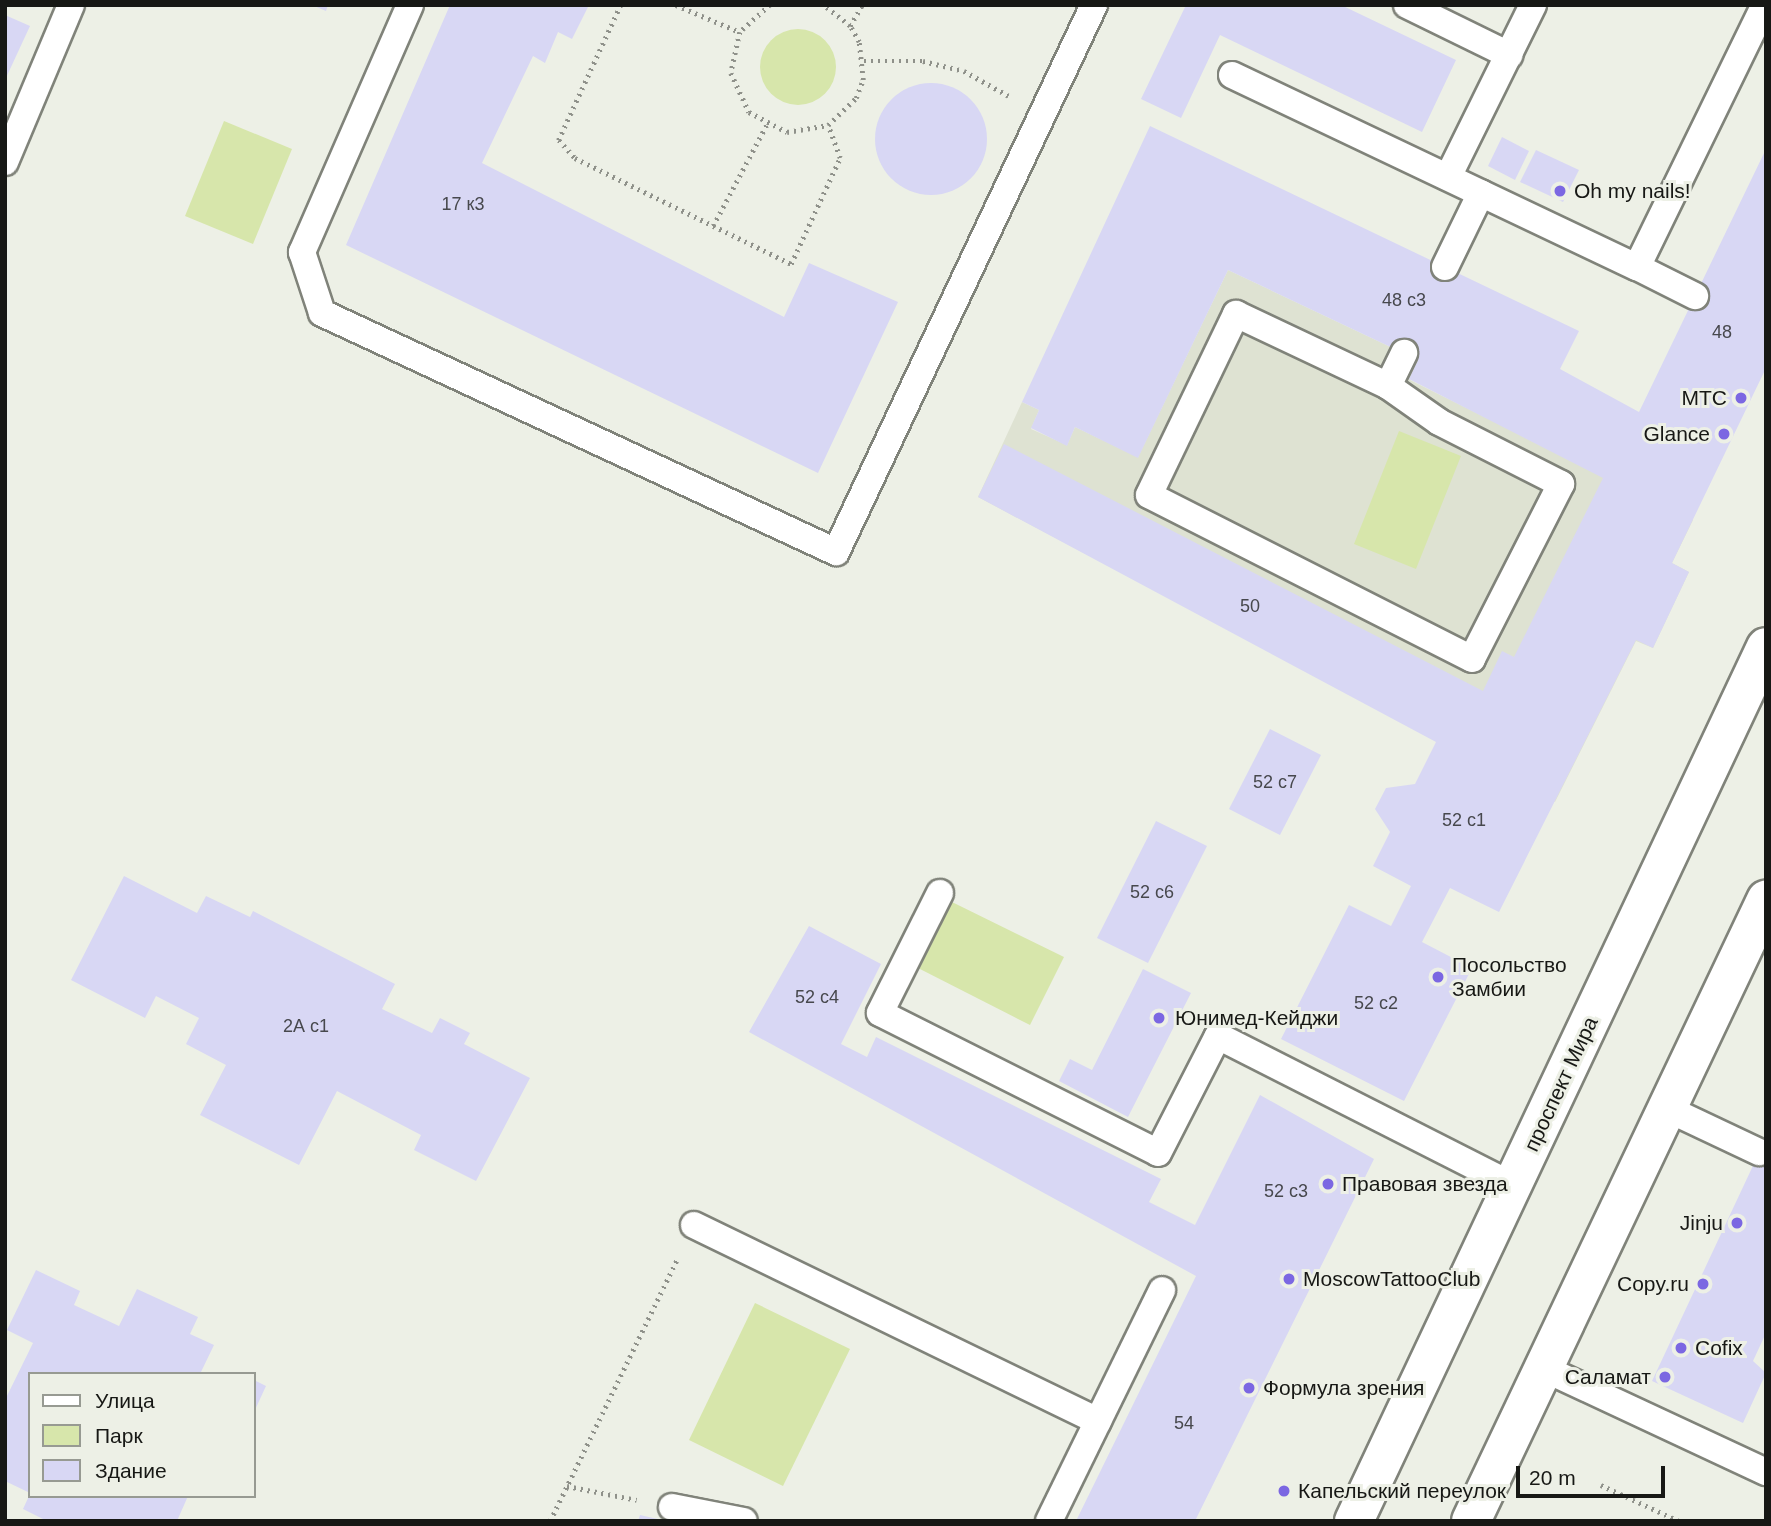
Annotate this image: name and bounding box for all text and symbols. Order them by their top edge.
place label: Oh my nails! [1574,178,1691,204]
marker: Oh my nails! [1552,183,1568,199]
house number: 17 к3 [442,193,484,215]
house number: 48 с3 [1382,289,1426,311]
house number: 48 [1712,321,1732,343]
place label: МТС [1682,385,1727,411]
marker: МТС [1733,390,1749,406]
place label: Glance [1643,421,1710,447]
marker: Glance [1716,426,1732,442]
house number: 50 [1240,595,1260,617]
house number: 52 с7 [1253,771,1297,793]
house number: 52 с1 [1442,809,1486,831]
house number: 52 с6 [1130,881,1174,903]
place label: Посольство Замбии [1452,952,1567,1002]
marker: Посольство Замбии [1430,969,1446,985]
house number: 52 с4 [795,986,839,1008]
house number: 52 с2 [1354,992,1398,1014]
place label: Юнимед-Кейджи [1175,1005,1338,1031]
marker: Юнимед-Кейджи [1149,1008,1169,1028]
street label: проспект Мира [1519,1013,1603,1155]
house number: 2А с1 [283,1015,329,1037]
place label: Правовая звезда [1342,1171,1508,1197]
marker: Правовая звезда [1320,1176,1336,1192]
house number: 52 с3 [1264,1180,1308,1202]
place label: Jinju [1680,1210,1723,1236]
marker: Jinju [1729,1215,1745,1231]
place label: MoscowTattooClub [1303,1266,1480,1292]
marker: MoscowTattooClub [1281,1271,1297,1287]
place label: Copy.ru [1617,1271,1689,1297]
marker: Copy.ru [1695,1276,1711,1292]
place label: Cofix [1695,1335,1743,1361]
marker: Cofix [1673,1340,1689,1356]
place label: Саламат [1565,1364,1651,1390]
marker: Саламат [1657,1369,1673,1385]
legend [28,1372,256,1498]
place label: Формула зрения [1263,1375,1424,1401]
marker: Формула зрения [1241,1380,1257,1396]
text: Улица [95,1389,155,1412]
house number: 54 [1174,1412,1194,1434]
text: Парк [95,1424,143,1447]
scale bar [1519,1452,1668,1496]
text: Здание [95,1459,167,1482]
text: 20 m [1529,1466,1576,1489]
place label: Капельский переулок [1298,1478,1506,1504]
marker: Капельский переулок [1276,1483,1292,1499]

